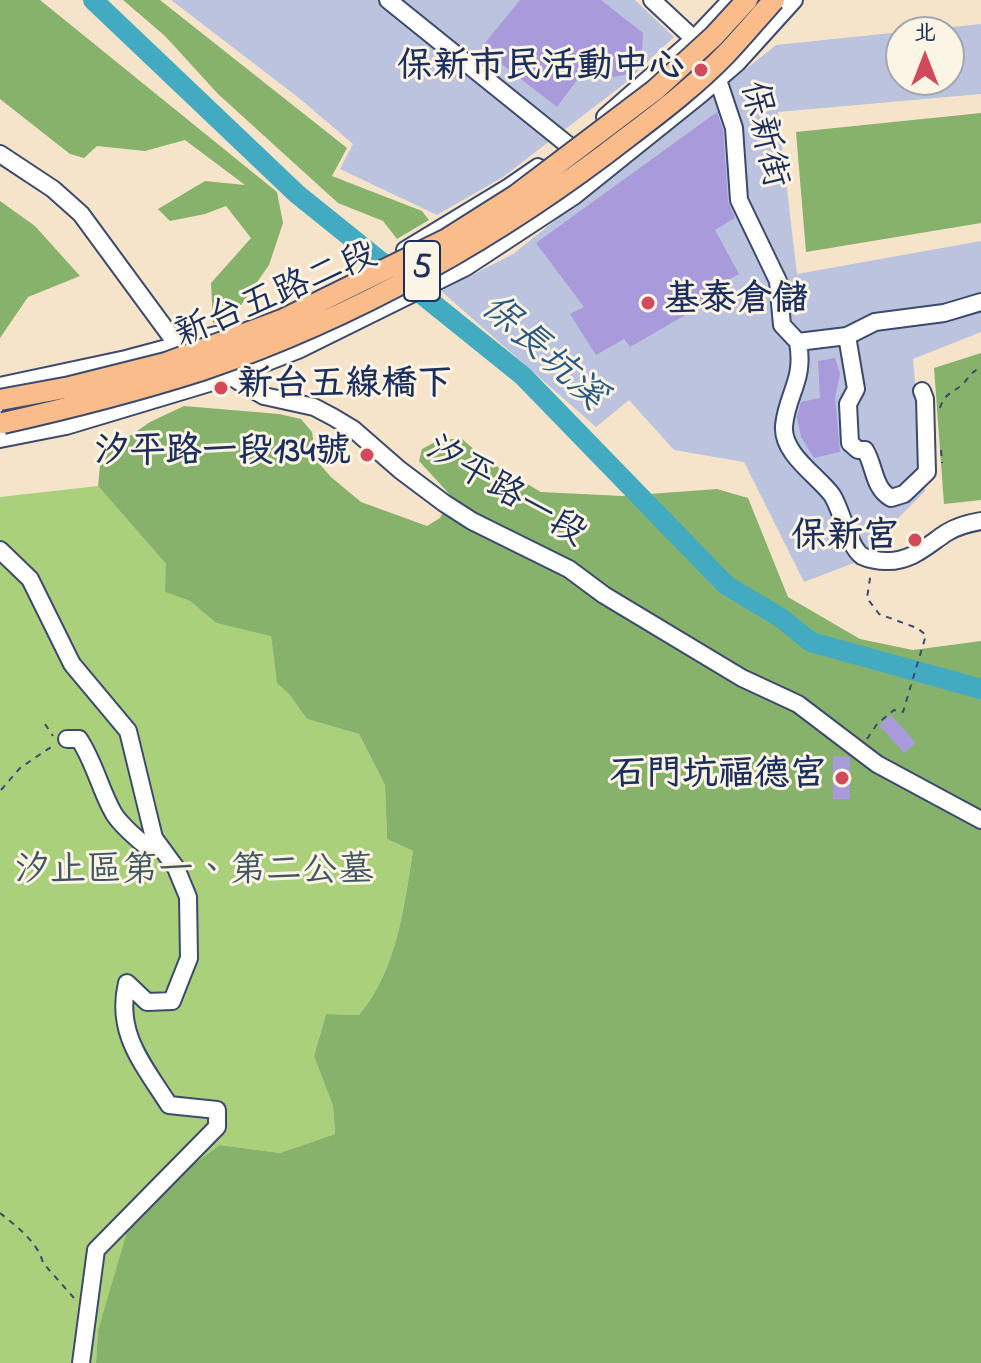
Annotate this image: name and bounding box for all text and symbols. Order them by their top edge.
north arrow [885,16,965,96]
text: 北 [914,18,936,50]
place label: 保新市民活動中心 [397,48,685,92]
marker: 保新市民活動中心 [692,61,710,79]
street label: 保新街 [728,78,794,192]
street label: 新台五路二段 [169,236,385,360]
road number: 5 [404,241,440,301]
place label: 基泰倉儲 [664,281,808,325]
water label: 保長坑溪 [469,287,613,423]
marker: 基泰倉儲 [639,294,657,312]
place label: 新台五線橋下 [237,366,453,410]
marker: 新台五線橋下 [212,379,230,397]
street label: 汐平路一段 [416,429,592,559]
place label: 汐平路一段134號 [94,433,351,477]
marker: 汐平路一段134號 [358,446,376,464]
place label: 保新宮 [791,518,899,562]
marker: 保新宮 [906,531,924,549]
place label: 石門坑福德宮 [610,756,826,800]
marker: 石門坑福德宮 [833,769,851,787]
park label: 汐止區第一、第二公墓 [14,852,374,896]

